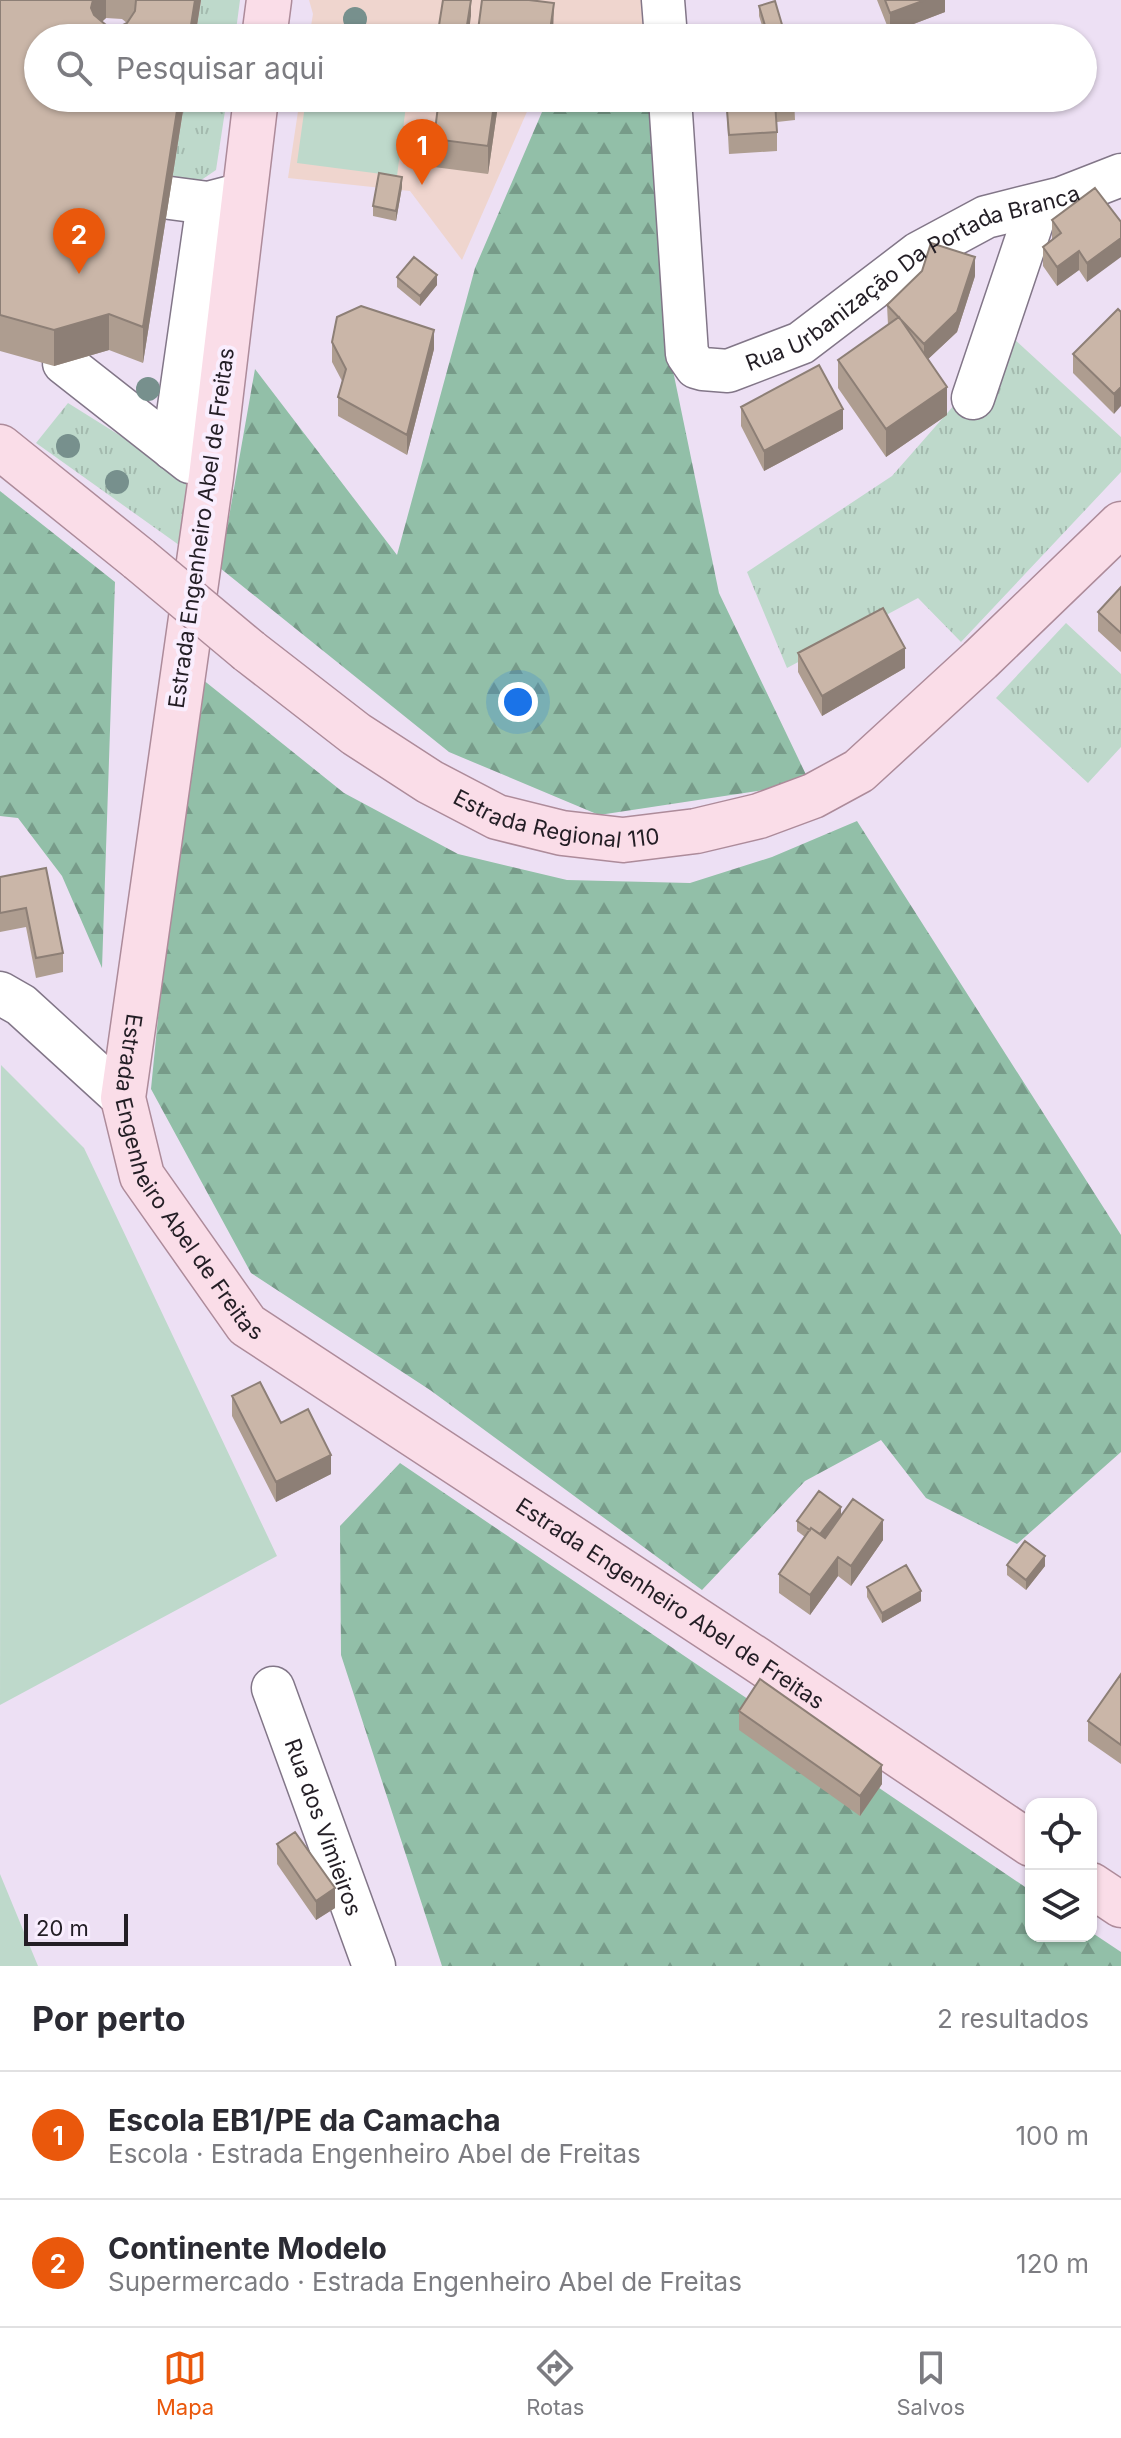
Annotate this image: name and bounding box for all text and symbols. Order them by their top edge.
search box [24,24,1097,112]
icon: search [52,46,96,90]
text: Pesquisar aqui [116,50,324,86]
pin: 1 [396,119,448,185]
street label: Rua Urbanização Da Portada Branca [742,179,1083,376]
pin: 2 [53,208,105,274]
street label: Estrada Engenheiro Abel de Freitas [163,346,239,710]
your location [498,682,538,722]
street label: Estrada Regional 110 [449,784,661,853]
street label: Estrada Engenheiro Abel de Freitas [110,1012,268,1345]
street label: Estrada Engenheiro Abel de Freitas [511,1492,829,1714]
street label: Rua dos Vimieiros [280,1735,368,1919]
map controls [1025,1798,1097,1942]
button: locate [1025,1798,1097,1870]
button: layers [1025,1870,1097,1942]
scale bar [24,1910,128,1946]
text: 20 m [36,1915,89,1941]
text: Por perto [32,1998,186,2039]
text: 2 resultados [937,2003,1089,2034]
text: Escola EB1/PE da Camacha [108,2102,501,2138]
text: 1 [52,2120,64,2151]
text: 100 m [1016,2120,1089,2151]
text: Escola · Estrada Engenheiro Abel de Freitas [108,2138,641,2169]
text: Continente Modelo [108,2230,387,2266]
text: 2 [50,2248,66,2279]
text: 120 m [1016,2248,1089,2279]
text: Supermercado · Estrada Engenheiro Abel de Freitas [108,2266,742,2297]
tab: Mapa [156,2346,214,2420]
tab: Rotas [526,2346,584,2420]
tab: Salvos [896,2346,965,2420]

